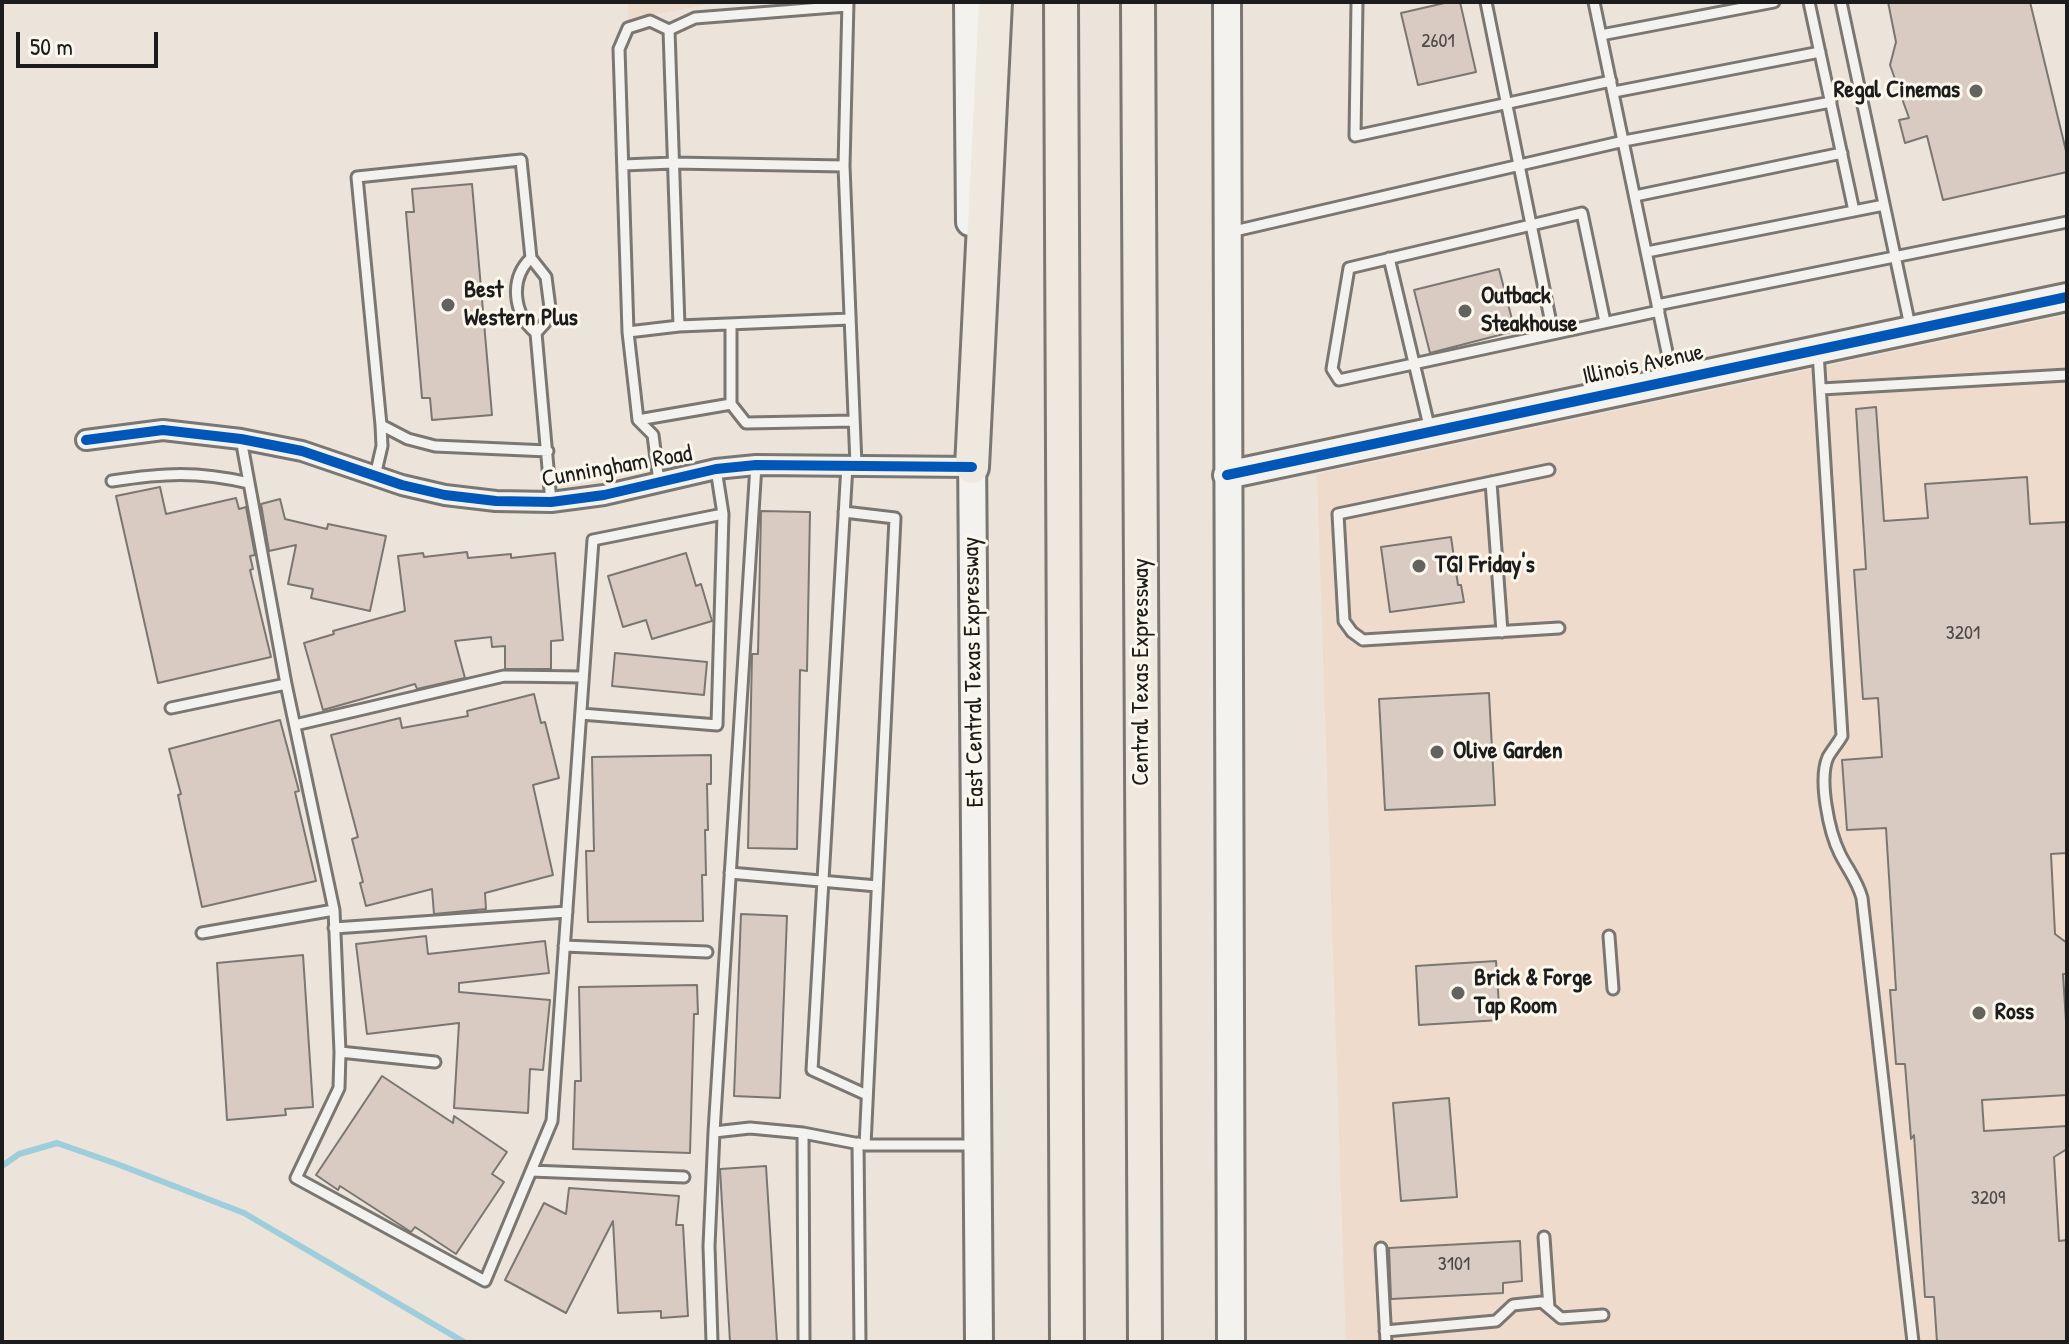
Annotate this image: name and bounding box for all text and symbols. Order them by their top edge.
scale bar [20,16,162,66]
text: 50 m [30,30,73,62]
house number: 2601 [1421,30,1455,54]
place label: Regal Cinemas [1834,77,1960,105]
marker: Regal Cinemas [1967,82,1985,100]
place label: Best Western Plus [464,277,578,333]
place label: Outback Steakhouse [1481,283,1577,339]
marker: Best Western Plus [439,296,457,314]
marker: Outback Steakhouse [1456,302,1474,320]
street label: Illinois Avenue [1580,338,1706,392]
street label: Cunningham Road [540,440,694,494]
street label: East Central Texas Expressway [957,536,991,808]
place label: TGI Friday's [1435,552,1535,580]
marker: TGI Friday's [1410,557,1428,575]
street label: Central Texas Expressway [1128,558,1156,786]
house number: 3201 [1946,622,1980,646]
place label: Olive Garden [1453,738,1563,766]
marker: Olive Garden [1428,743,1446,761]
place label: Brick & Forge Tap Room [1474,965,1592,1021]
marker: Brick & Forge Tap Room [1449,984,1467,1002]
place label: Ross [1995,999,2034,1027]
marker: Ross [1970,1004,1988,1022]
house number: 3209 [1971,1187,2005,1211]
house number: 3101 [1438,1253,1470,1277]

